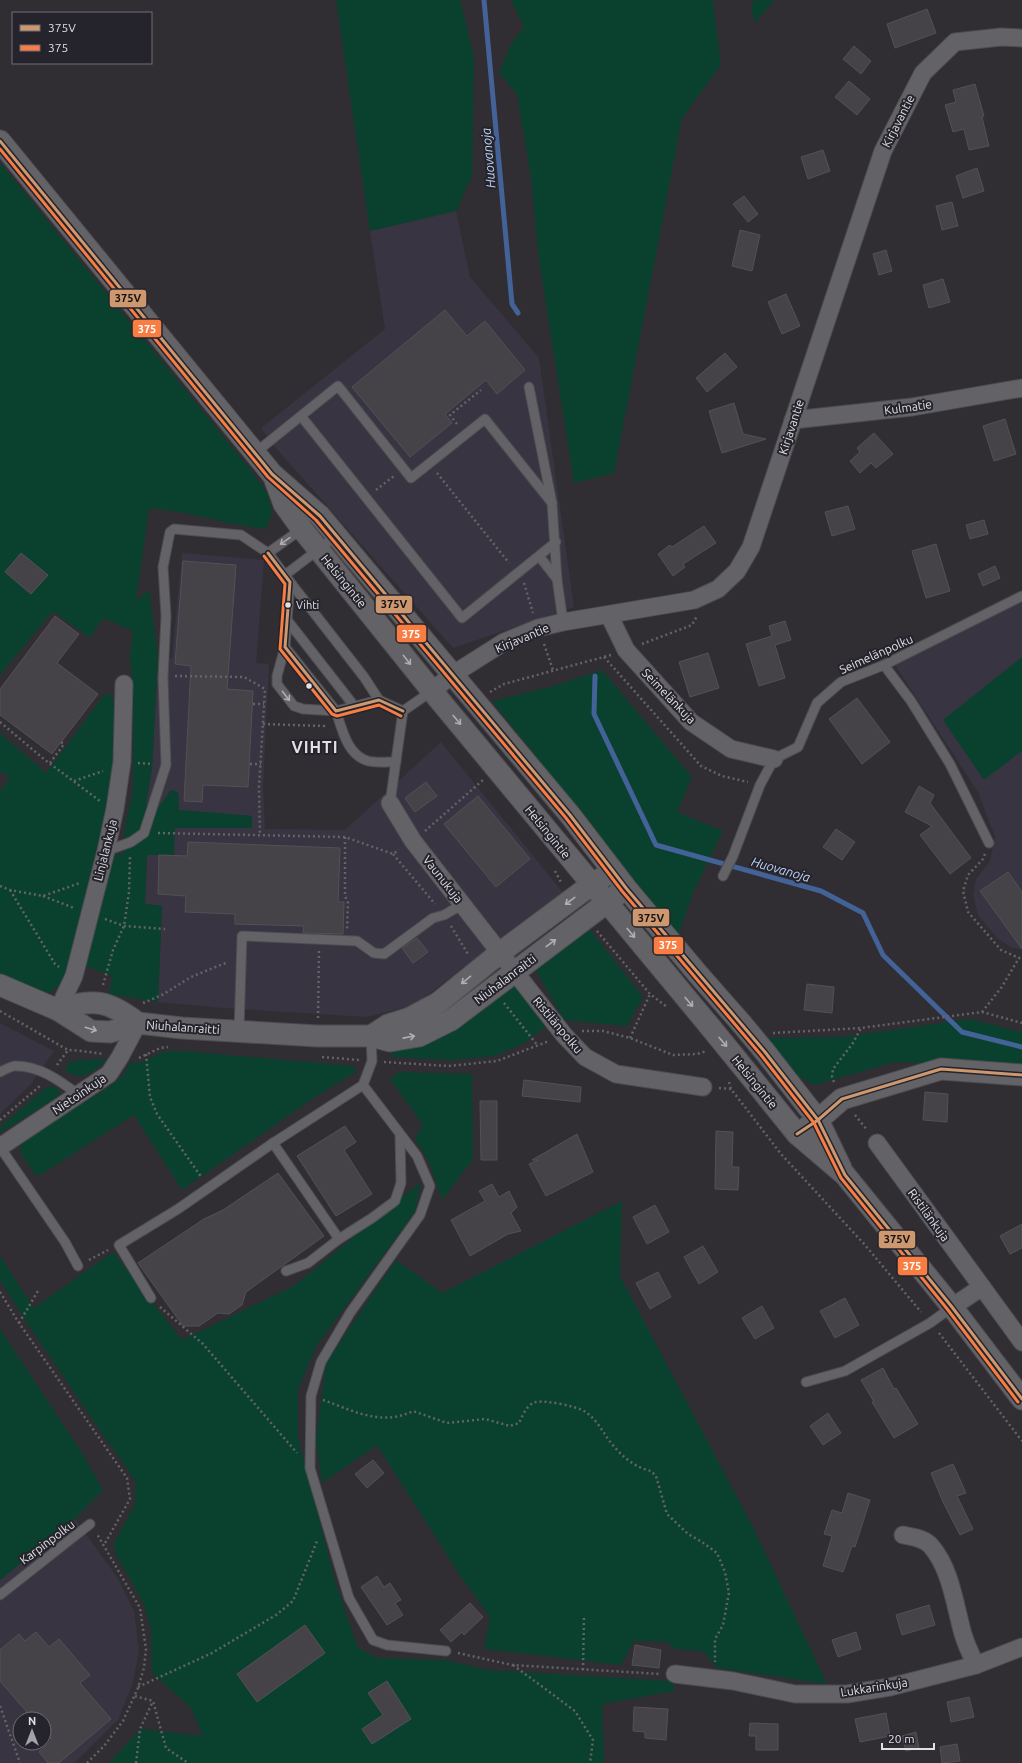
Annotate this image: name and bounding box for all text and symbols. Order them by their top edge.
legend [12,12,152,64]
text: 375V [48,21,76,34]
text: 375 [48,41,68,54]
street label: Kirjavantie [879,93,917,149]
water label: Huovanoja [478,127,498,189]
line badge: 375V [109,289,147,308]
text: 375V [115,292,141,304]
line badge: 375 [132,319,162,338]
text: 375 [138,323,156,335]
street label: Kulmatie [883,397,933,417]
street label: Kirjavantie [776,398,806,456]
one-way arrow [279,537,290,545]
street label: Helsingintie [319,552,369,610]
line badge: 375V [375,595,413,614]
text: 375V [381,598,407,610]
place label: Vihti [296,599,319,611]
marker: Vihti [283,600,293,610]
street label: Kirjavantie [493,621,551,655]
line badge: 375 [396,624,427,643]
text: 375 [402,628,420,640]
street label: Seimelänpolku [837,632,915,676]
one-way arrow [403,654,412,665]
street label: Seimelänkuja [640,666,698,726]
unlabelled marker [304,681,314,691]
one-way arrow [282,690,291,701]
one-way arrow [452,715,461,726]
district label: VIHTI [291,738,339,756]
street label: Helsingintie [523,803,573,861]
street label: Linjalankuja [91,818,119,882]
street label: Vaunukuja [421,853,465,905]
water label: Huovanoja [750,854,812,884]
one-way arrow [565,897,576,906]
line badge: 375V [632,908,670,927]
text: 375V [638,912,664,924]
one-way arrow [627,928,636,939]
line badge: 375 [653,936,684,955]
one-way arrow [546,939,557,948]
text: 375 [659,939,677,951]
street label: Niuhalanraitti [472,952,538,1006]
one-way arrow [461,975,472,984]
street label: Ristilänpolku [531,994,585,1056]
one-way arrow [685,997,694,1008]
street label: Niuhalanraitti [146,1018,220,1036]
one-way arrow [85,1026,98,1033]
one-way arrow [402,1033,415,1041]
one-way arrow [718,1037,727,1048]
street label: Helsingintie [730,1053,780,1111]
street label: Nietoinkuja [50,1071,108,1117]
street label: Ristilänkuja [906,1186,952,1244]
line badge: 375V [878,1230,916,1249]
text: 375V [884,1233,910,1245]
line badge: 375 [897,1256,928,1276]
text: 375 [903,1260,921,1272]
street label: Karpinpolku [17,1517,77,1567]
street label: Lukkarinkuja [840,1675,908,1699]
north arrow [12,1711,52,1751]
text: N [28,1715,36,1727]
scale bar [882,1725,934,1751]
text: 20 m [888,1732,915,1745]

